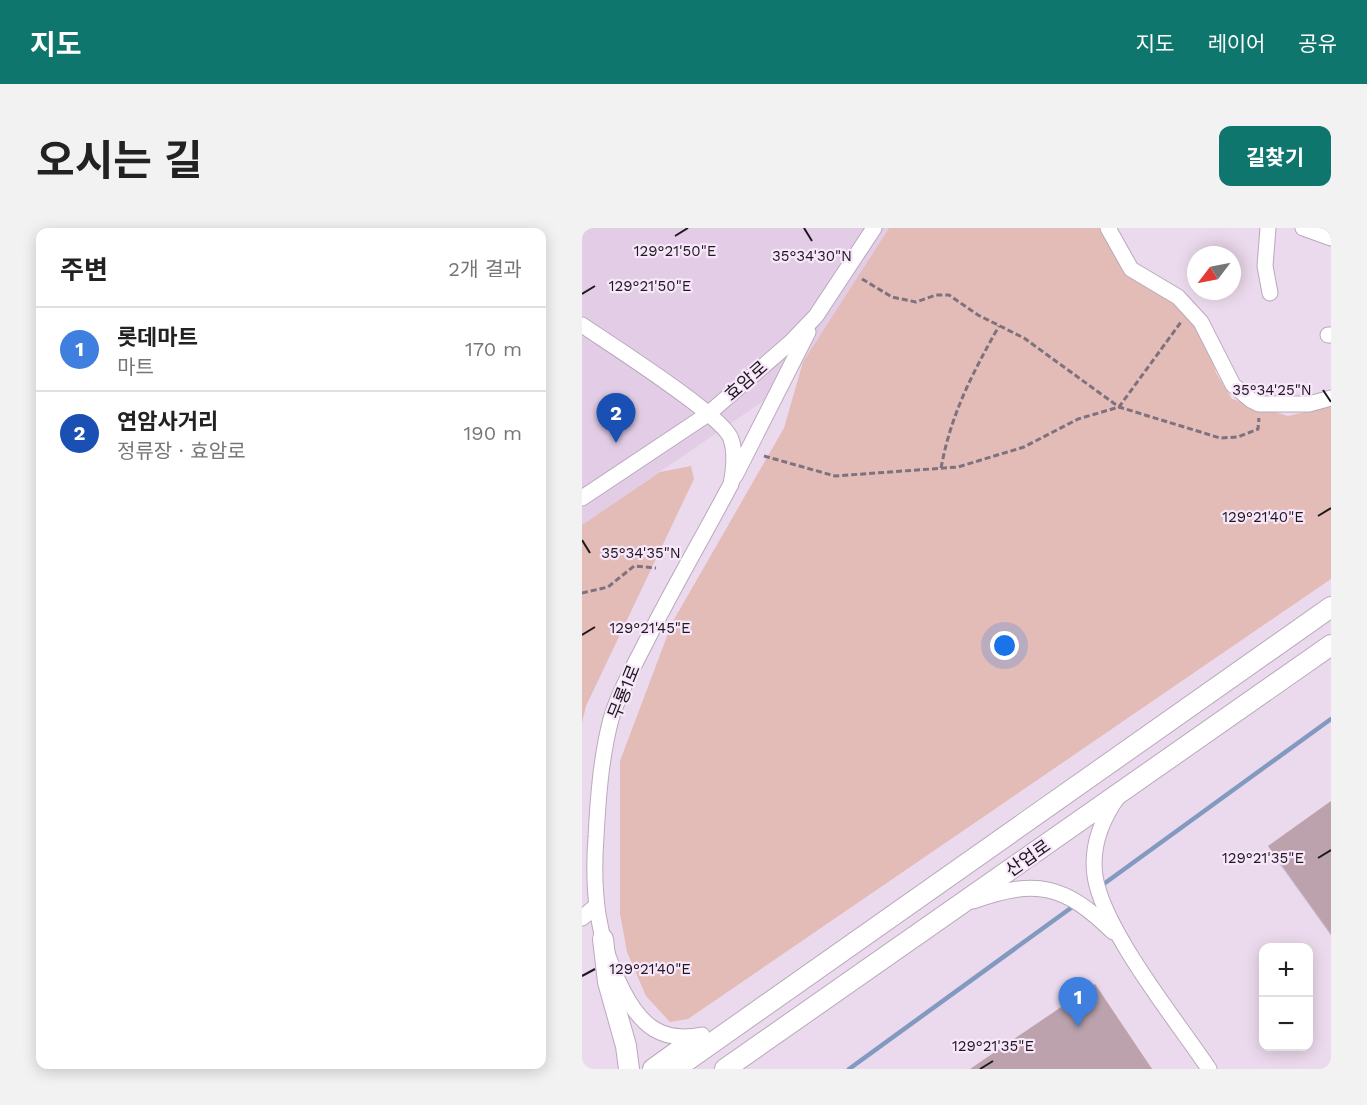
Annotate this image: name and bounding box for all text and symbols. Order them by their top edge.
text: 지도 [30,28,82,61]
text: 지도 [1136,31,1174,56]
text: 레이어 [1207,31,1265,56]
text: 공유 [1298,31,1337,56]
button: 길찾기 [1219,126,1331,186]
text: 오시는 길 [36,136,203,185]
text: 129°21'50"E [634,242,716,260]
north arrow [1187,246,1241,300]
text: 35°34'30"N [772,247,852,265]
text: 주변 [60,255,108,285]
text: 2개 결과 [448,257,522,281]
text: 129°21'50"E [609,277,691,295]
text: 롯데마트 [117,325,198,350]
text: 1 [75,337,84,361]
text: 170 m [465,337,522,361]
text: 마트 [117,355,154,379]
street label: 효암로 [720,356,771,405]
text: 35°34'25"N [1232,381,1312,399]
pin: 2 [597,394,636,443]
text: 연암사거리 [117,409,218,434]
text: 2 [74,421,85,445]
text: 190 m [464,421,522,445]
text: 정류장 · 효암로 [117,439,246,463]
text: 129°21'40"E [1222,508,1304,526]
text: 35°34'35"N [601,544,681,562]
text: 129°21'45"E [609,619,691,637]
your location [990,631,1019,660]
street label: 무룡1로 [603,662,644,722]
street label: 산업로 [1001,835,1054,880]
text: 129°21'35"E [1222,849,1304,867]
map controls [1259,943,1313,1051]
button: + [1259,943,1313,997]
text: 129°21'40"E [609,960,691,978]
pin: 1 [1058,978,1098,1027]
button: − [1259,997,1313,1051]
text: 129°21'35"E [952,1037,1034,1055]

